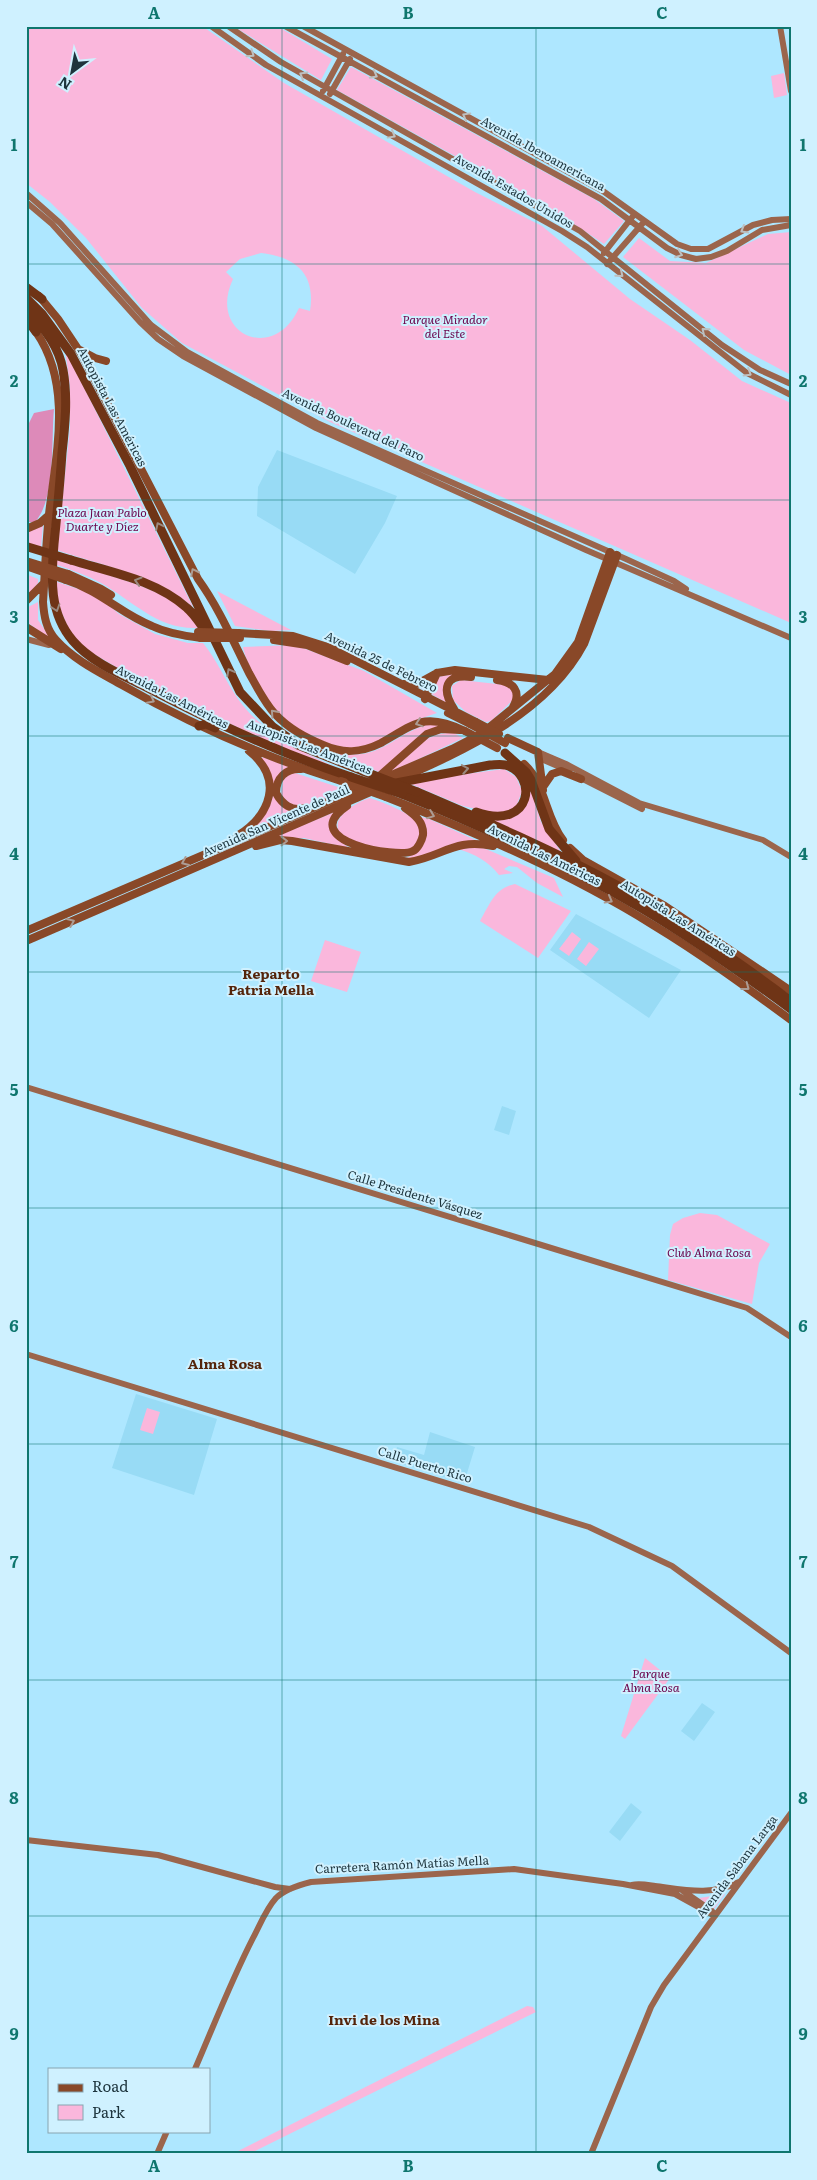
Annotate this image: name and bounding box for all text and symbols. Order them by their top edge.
text: A [148,0,160,24]
text: B [402,0,414,24]
text: C [656,0,668,24]
north arrow [48,48,98,98]
one-way arrow [245,48,255,57]
one-way arrow [369,68,378,78]
text: N [54,72,75,95]
one-way arrow [300,72,309,82]
street label: Avenida Iberoamericana [478,111,610,195]
one-way arrow [463,112,472,122]
one-way arrow [386,129,395,139]
text: 1 [11,132,18,156]
text: 1 [800,132,807,156]
street label: Avenida Estados Unidos [450,148,577,232]
one-way arrow [741,224,750,234]
one-way arrow [674,248,683,258]
one-way arrow [614,268,623,276]
park label: Parque Mirador del Este [402,310,488,342]
one-way arrow [702,329,711,337]
street label: Autopista Las Américas [74,344,152,470]
one-way arrow [743,367,752,377]
text: 2 [10,368,19,392]
text: 2 [799,368,808,392]
street label: Avenida Boulevard del Faro [279,383,428,465]
park label: Plaza Juan Pablo Duarte y Díez [57,503,147,535]
one-way arrow [155,522,165,531]
one-way arrow [190,568,200,577]
one-way arrow [134,577,143,587]
one-way arrow [51,603,61,612]
text: 3 [10,604,19,628]
text: 3 [799,604,808,628]
street label: Avenida 25 de Febrero [322,626,441,696]
street label: Avenida Las Américas [113,660,232,733]
one-way arrow [226,669,236,678]
one-way arrow [145,694,154,704]
one-way arrow [271,709,280,718]
street label: Autopista Las Américas [244,714,375,779]
one-way arrow [415,718,423,728]
one-way arrow [461,764,470,775]
street label: Avenida San Vicente de Paúl [199,779,352,861]
one-way arrow [426,809,435,819]
street label: Avenida Las Américas [485,819,605,890]
one-way arrow [281,836,289,846]
text: 4 [9,841,19,865]
text: 4 [798,841,808,865]
one-way arrow [181,856,190,867]
street label: Autopista Las Américas [617,874,740,960]
one-way arrow [604,894,613,904]
one-way arrow [66,918,75,929]
district label: Reparto Patria Mella [228,963,315,999]
one-way arrow [740,981,750,990]
text: 5 [10,1077,19,1101]
text: 5 [799,1077,808,1101]
street label: Calle Presidente Vásquez [346,1165,485,1223]
park label: Club Alma Rosa [667,1243,751,1261]
text: 6 [9,1313,19,1337]
text: 6 [798,1313,808,1337]
district label: Alma Rosa [188,1353,263,1373]
street label: Calle Puerto Rico [376,1441,475,1487]
text: 7 [10,1549,19,1573]
text: 7 [799,1549,808,1573]
park label: Parque Alma Rosa [622,1664,680,1696]
text: 8 [9,1785,19,1809]
text: 8 [798,1785,808,1809]
street label: Avenida Sabana Larga [691,1811,781,1922]
street label: Carretera Ramón Matías Mella [314,1850,490,1878]
district label: Invi de los Mina [328,2009,441,2029]
text: 9 [9,2021,19,2045]
text: 9 [798,2021,808,2045]
legend [48,2068,210,2132]
text: Road [92,2074,128,2097]
text: Park [92,2100,126,2123]
text: A [148,2153,160,2177]
text: B [402,2153,414,2177]
text: C [656,2153,668,2177]

